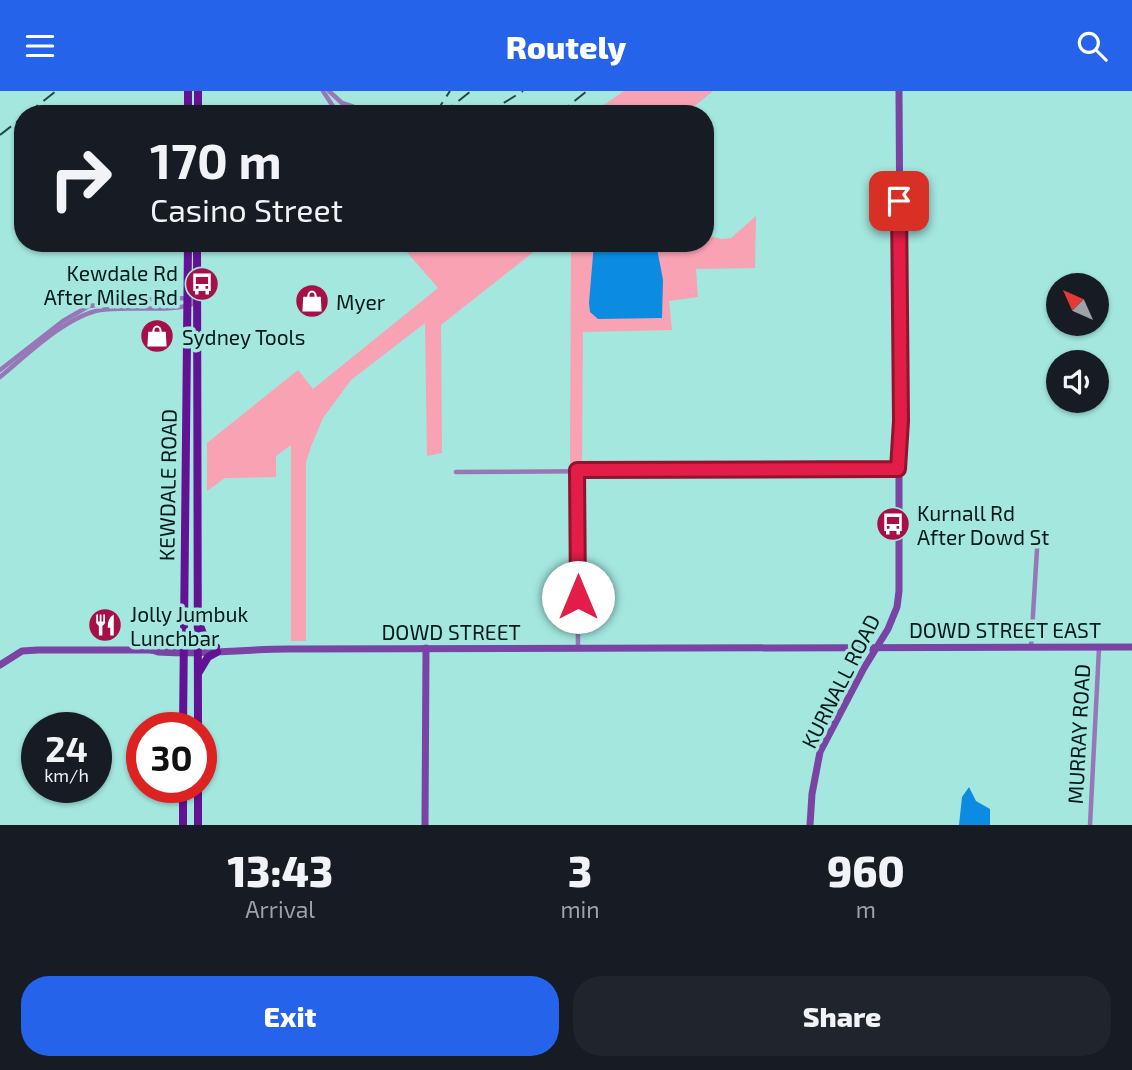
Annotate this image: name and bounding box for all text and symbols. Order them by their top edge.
icon: menu [21,27,59,65]
text: Routely [506,27,626,65]
icon: search [1073,27,1111,65]
text: 170 m [150,130,282,189]
icon: right [35,133,126,224]
pin [869,171,929,231]
icon: arrive [880,182,918,220]
text: Casino Street [150,190,343,228]
place label: Kewdale Rd After Miles Rd [44,260,178,309]
bus stop icon: Kewdale Rd After Miles Rd [183,265,221,303]
north arrow [1046,273,1110,336]
map controls [1046,273,1109,413]
shop icon: Myer [293,282,331,320]
place label: Myer [336,289,386,314]
shop icon: Sydney Tools [138,317,176,355]
place label: Sydney Tools [182,324,306,349]
button: sound [1046,350,1109,413]
street label: KEWDALE ROAD [153,409,181,561]
place label: Kurnall Rd After Dowd St [917,500,1049,549]
bus stop icon: Kurnall Rd After Dowd St [874,505,912,543]
position arrow [541,560,615,634]
place label: Jolly Jumbuk Lunchbar [130,601,248,650]
restaurant icon: Jolly Jumbuk Lunchbar [86,606,124,644]
street label: KURNALL ROAD [796,610,884,752]
street label: DOWD STREET EAST [909,617,1101,642]
street label: DOWD STREET [381,619,521,644]
street label: MURRAY ROAD [1062,663,1094,805]
speed limit sign: 30 [126,712,217,803]
text: 24 [45,727,88,769]
text: km/h [44,764,89,786]
text: 13:43 [227,845,333,895]
text: 3 [568,845,592,895]
text: 960 [827,845,905,895]
text: Arrival [245,895,315,923]
text: min [560,895,600,923]
text: m [856,895,876,923]
button: Exit [21,976,559,1056]
button: Share [573,976,1111,1056]

